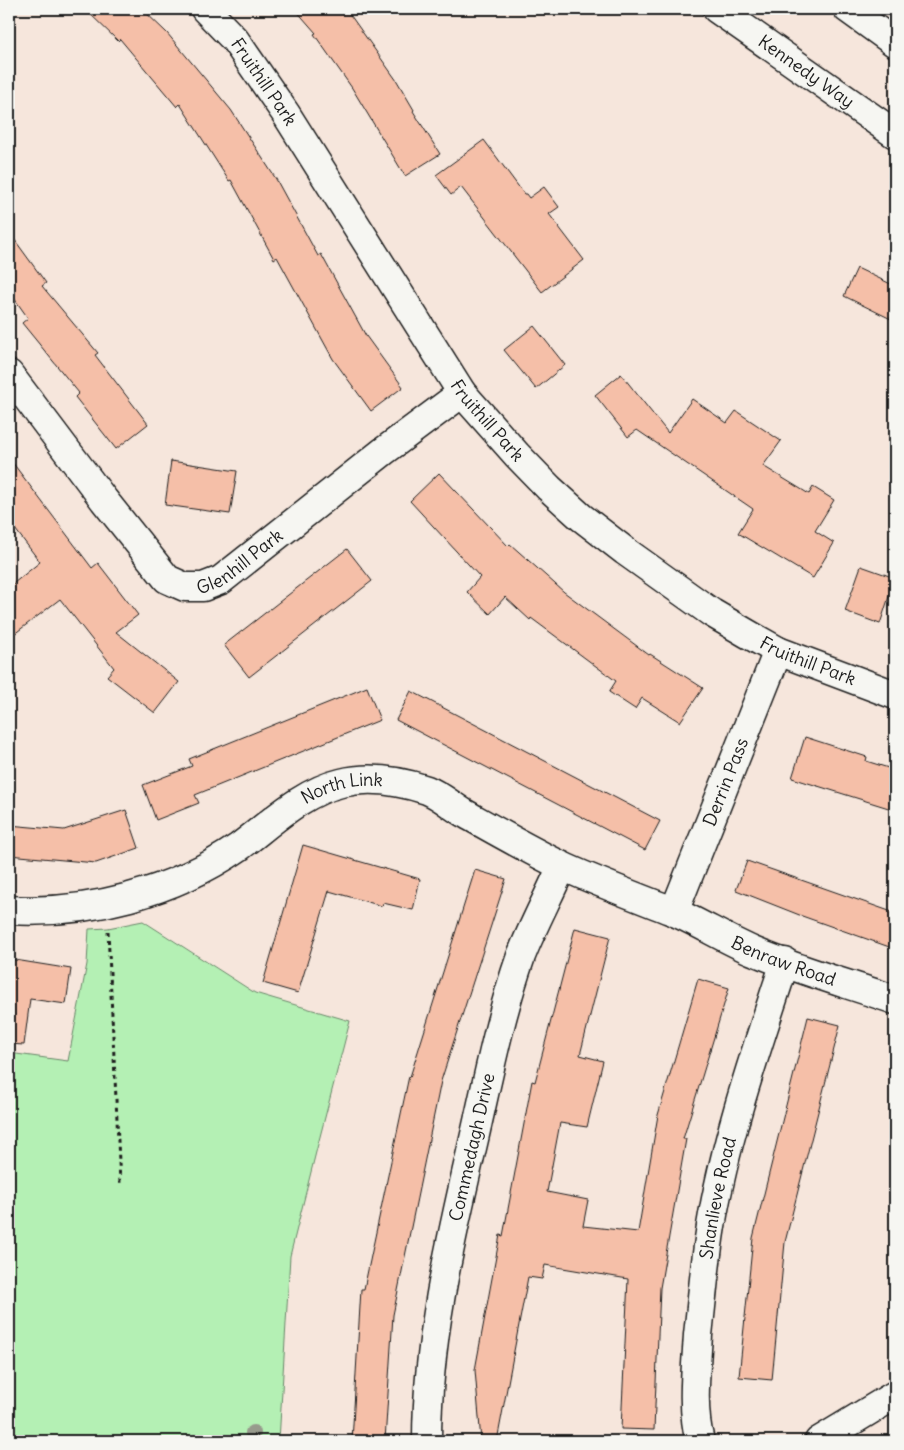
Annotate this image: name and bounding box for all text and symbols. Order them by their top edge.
street label: Kennedy Way [754,30,859,113]
street label: Fruithill Park [226,33,302,130]
street label: Fruithill Park [445,375,529,466]
street label: Glenhill Park [193,524,287,599]
street label: Fruithill Park [756,631,859,690]
street label: Derrin Pass [697,734,753,829]
street label: North Link [297,768,383,809]
street label: Benraw Road [728,931,839,991]
street label: Commedagh Drive [444,1071,499,1223]
street label: Shanlieve Road [694,1134,741,1260]

